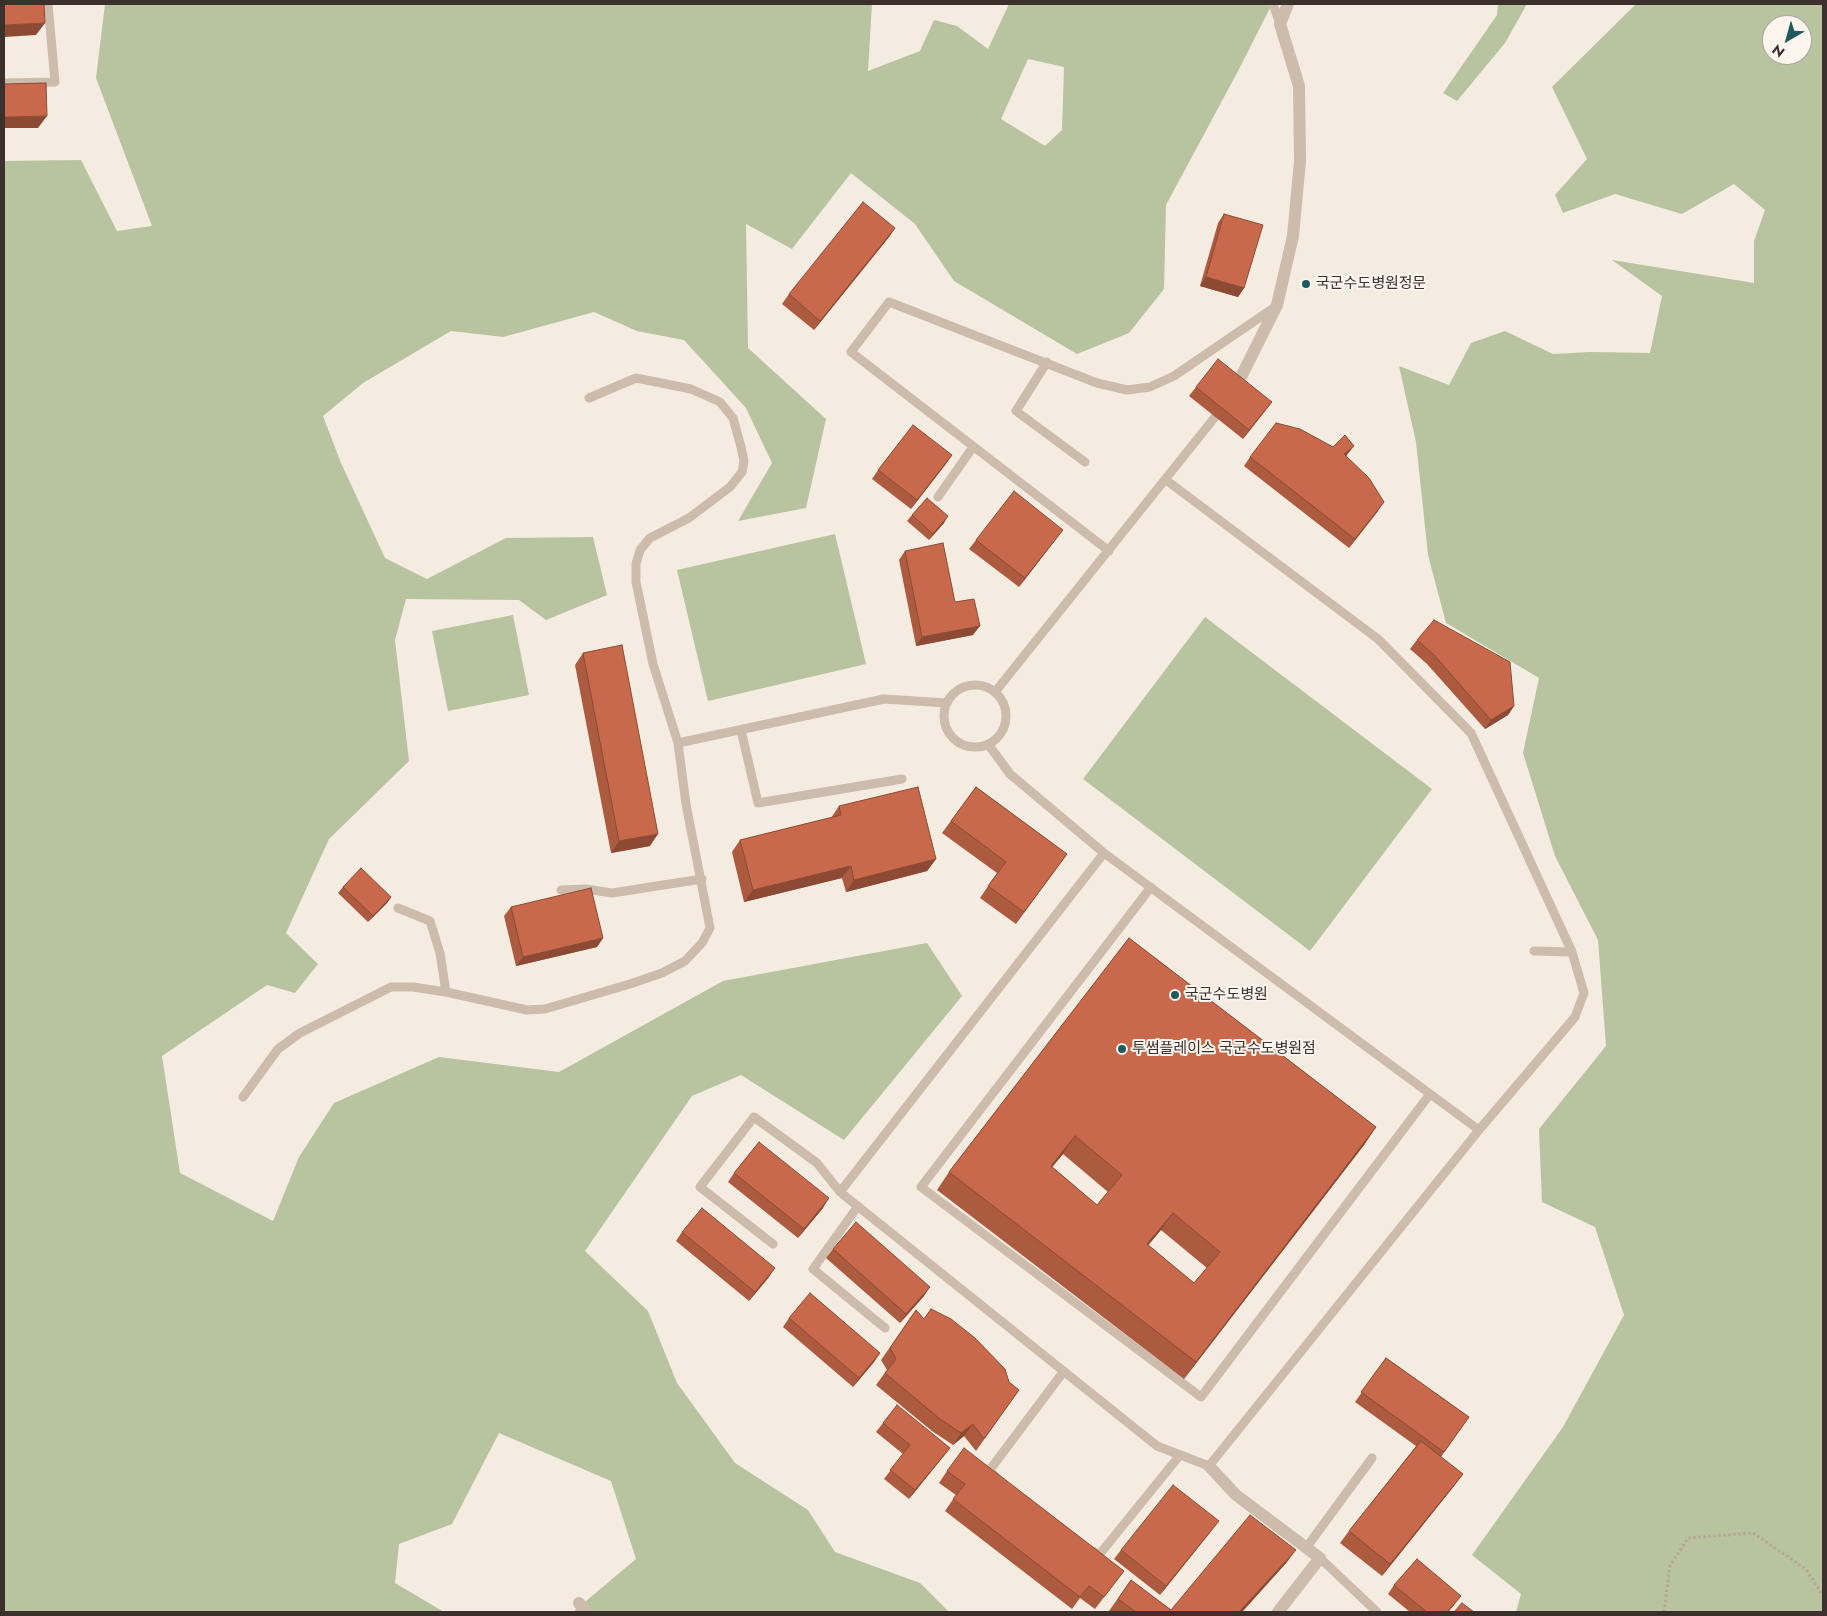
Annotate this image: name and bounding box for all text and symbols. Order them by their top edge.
north arrow [1762,15,1812,65]
text: N [1768,40,1789,62]
place label: 국군수도병원정문 [1316,275,1426,293]
marker: 국군수도병원정문 [1300,278,1312,290]
place label: 국군수도병원 [1185,986,1268,1004]
marker: 국군수도병원 [1169,989,1181,1001]
place label: 투썸플레이스 국군수도병원점 [1132,1040,1316,1058]
marker: 투썸플레이스 국군수도병원점 [1116,1043,1128,1055]

